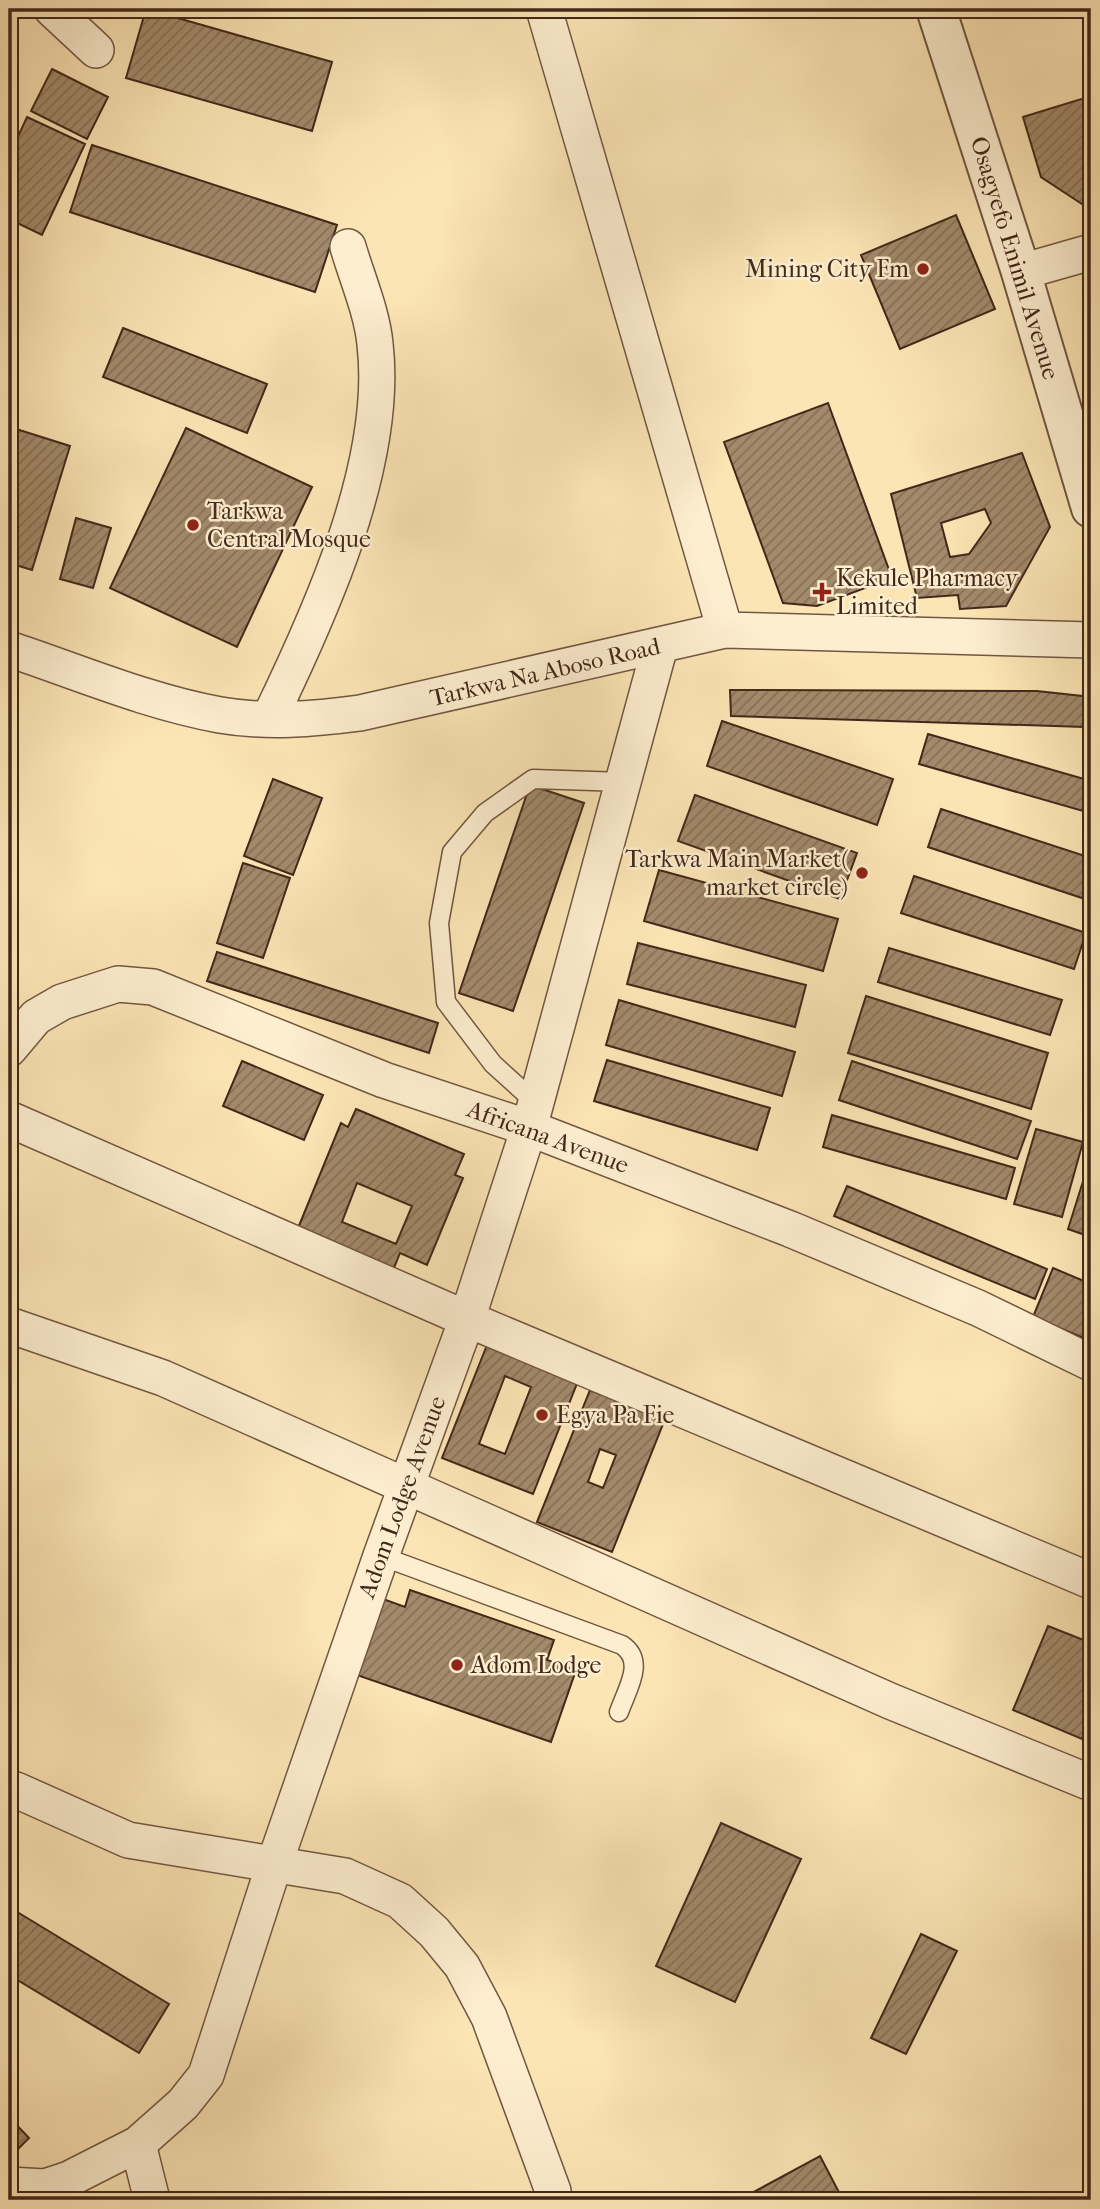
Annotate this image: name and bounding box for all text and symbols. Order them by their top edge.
street label: Osagyefo Enimil Avenue [965,133,1065,383]
place label: Mining City Fm [745,255,909,283]
marker: Mining City Fm [915,261,931,277]
place label: Tarkwa Central Mosque [207,497,371,553]
marker: Tarkwa Central Mosque [185,517,201,533]
place label: Kekule Pharmacy Limited [836,564,1019,620]
marker: Kekule Pharmacy Limited [814,584,830,600]
street label: Tarkwa Na Aboso Road [427,632,664,712]
place label: Tarkwa Main Market( market circle) [625,845,848,901]
marker: Tarkwa Main Market( market circle) [854,865,870,881]
street label: Africana Avenue [462,1094,633,1179]
street label: Adom Lodge Avenue [352,1392,452,1603]
place label: Egya Pa Fie [556,1401,675,1429]
marker: Egya Pa Fie [534,1407,550,1423]
place label: Adom Lodge [470,1651,601,1679]
marker: Adom Lodge [449,1657,465,1673]

